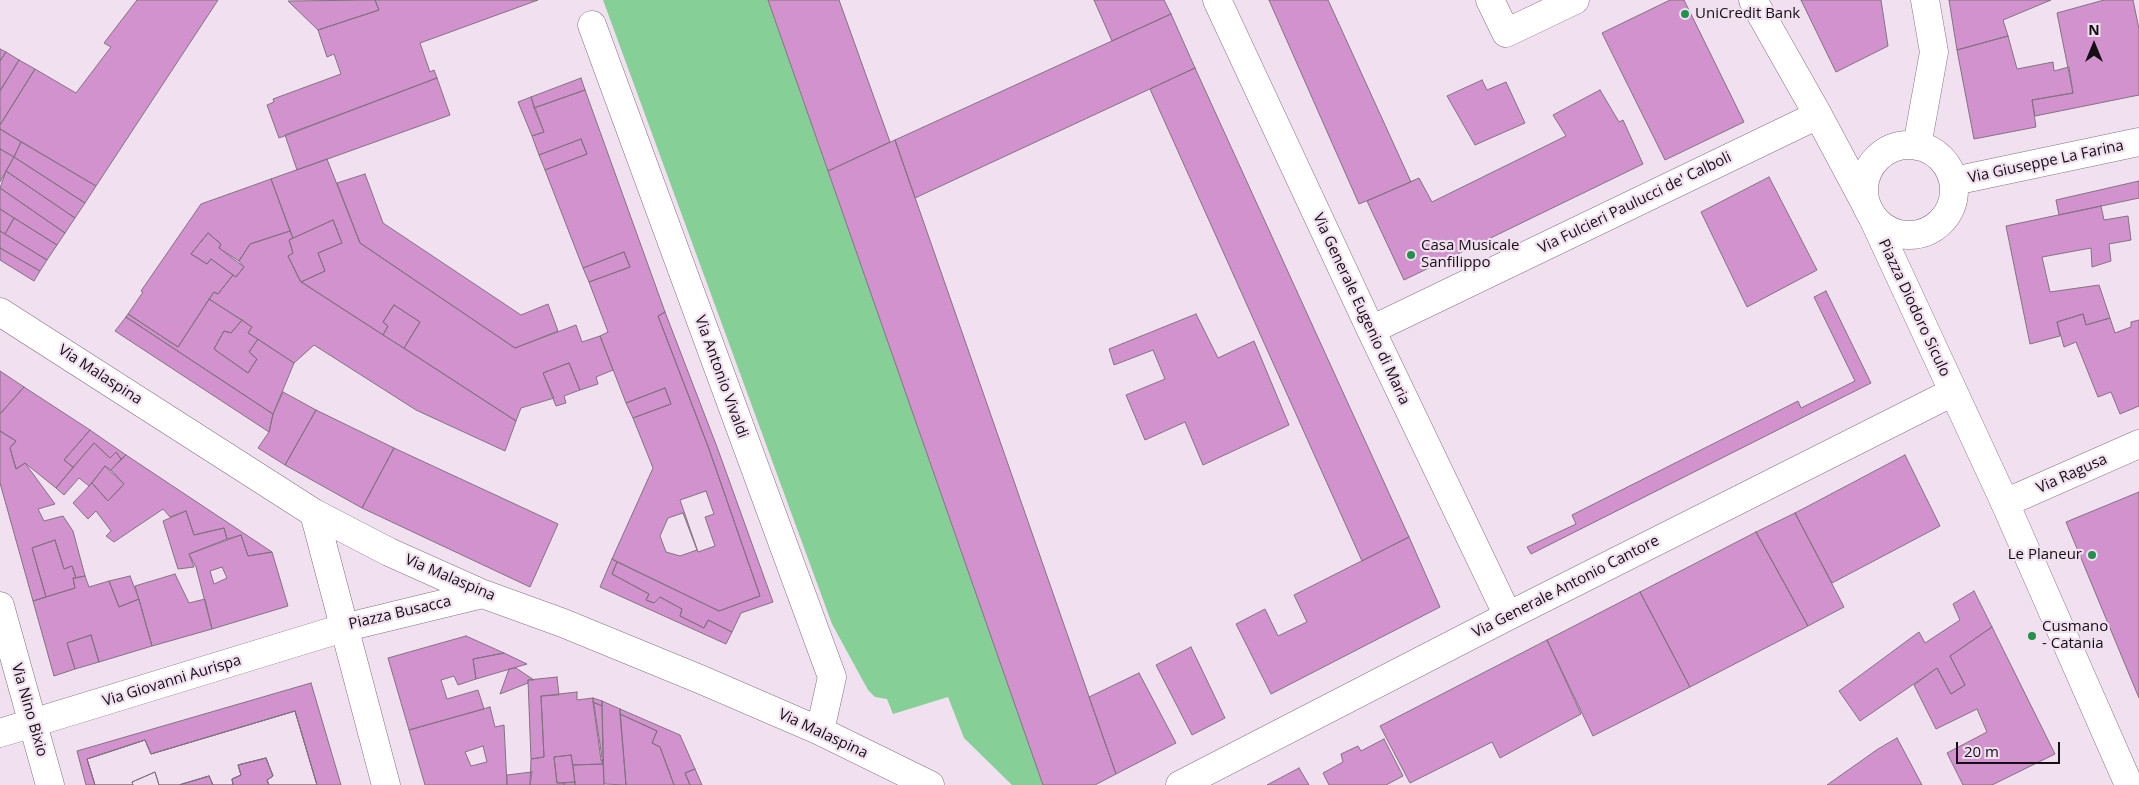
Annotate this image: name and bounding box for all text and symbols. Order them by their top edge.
place label: UniCredit Bank [1695,5,1800,23]
marker: UniCredit Bank [1679,8,1691,20]
north arrow [2069,20,2119,70]
text: N [2088,20,2100,39]
street label: Via Giuseppe La Farina [1967,137,2125,187]
street label: Via Fulcieri Paulucci de' Calboli [1536,148,1734,258]
street label: Via Generale Eugenio di Maria [1309,210,1413,408]
street label: Piazza Diodoro Siculo [1874,236,1954,380]
place label: Casa Musicale Sanfilippo [1421,237,1520,272]
marker: Casa Musicale Sanfilippo [1405,249,1417,261]
street label: Via Antonio Vivaldi [690,313,752,441]
street label: Via Malaspina [55,341,145,409]
street label: Via Ragusa [2034,450,2110,498]
street label: Via Generale Antonio Cantore [1470,532,1662,642]
place label: Le Planeur [2008,546,2082,564]
marker: Le Planeur [2086,549,2098,561]
street label: Via Malaspina [402,551,498,605]
street label: Piazza Busacca [347,592,453,634]
place label: Cusmano - Catania [2042,618,2108,653]
marker: Cusmano - Catania [2026,630,2038,642]
street label: Via Giovanni Aurispa [101,651,243,711]
street label: Via Nino Bixio [7,661,51,759]
street label: Via Malaspina [775,705,871,763]
scale bar [1959,732,2063,764]
text: 20 m [1964,741,1999,761]

